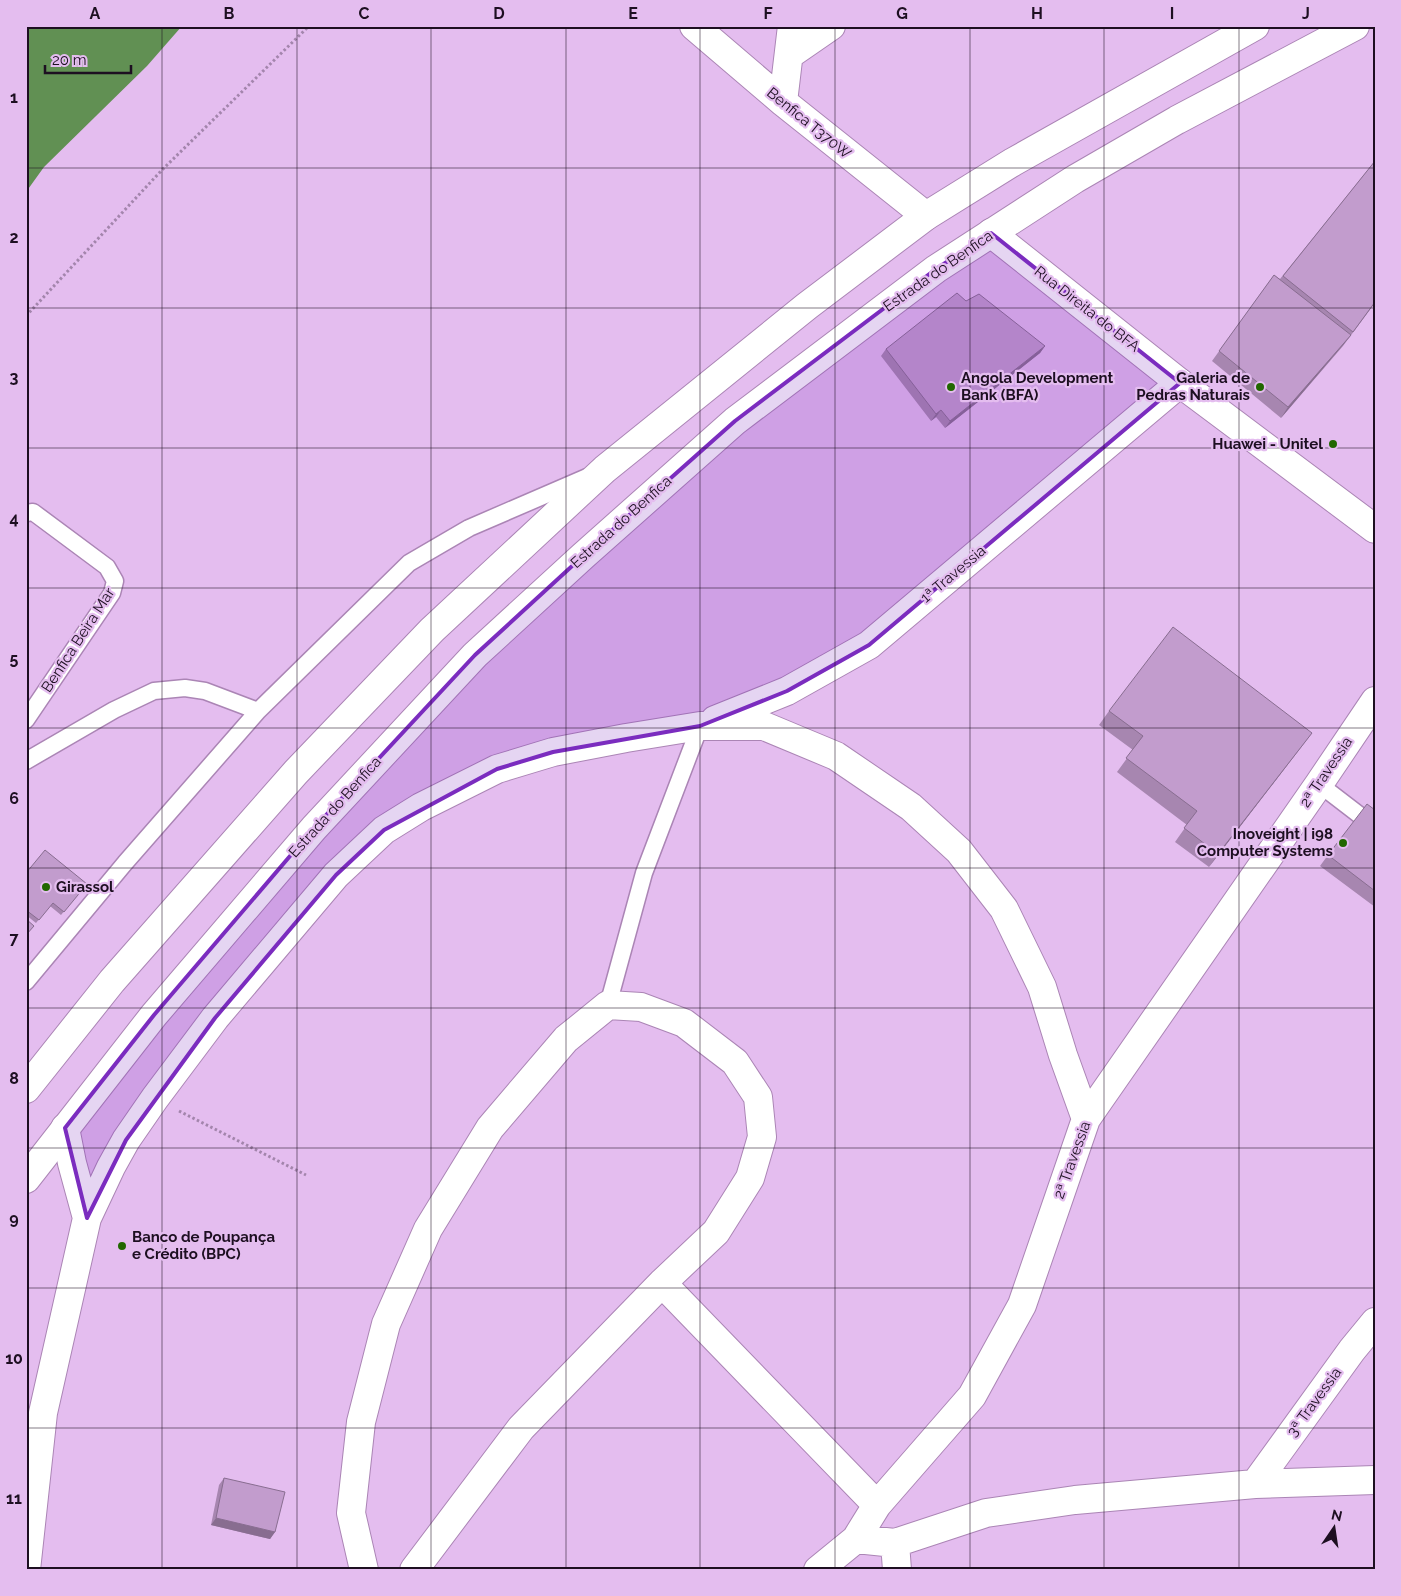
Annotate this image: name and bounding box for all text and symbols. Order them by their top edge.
text: A [90,4,101,23]
text: B [224,4,235,23]
text: C [359,4,370,23]
text: D [493,4,505,23]
text: E [628,4,638,23]
text: F [763,4,773,23]
text: G [896,4,908,23]
text: H [1031,4,1043,23]
text: I [1170,4,1174,23]
text: J [1302,4,1310,23]
scale bar [45,42,131,74]
text: 20 m [52,51,87,69]
street label: Benfica T370W [763,84,855,163]
text: 1 [10,88,18,107]
street label: Estrada do Benfica [880,226,996,316]
text: 2 [9,228,19,247]
street label: Rua Direita do BFA [1031,262,1143,356]
text: 3 [10,368,19,387]
place label: Angola Development Bank (BFA) [961,369,1113,404]
place label: Galeria de Pedras Naturais [1136,369,1250,404]
marker: Angola Development Bank (BFA) [945,381,957,393]
marker: Galeria de Pedras Naturais [1254,381,1266,393]
place label: Huawei - Unitel [1212,435,1323,453]
marker: Huawei - Unitel [1327,438,1339,450]
street label: Estrada do Benfica [567,472,675,572]
text: 4 [9,509,19,528]
street label: 1ª Travessia [917,541,989,607]
street label: Benfica Beira Mar [37,584,119,696]
text: 5 [10,649,19,668]
street label: 2ª Travessia [1296,733,1356,811]
street label: Estrada do Benfica [285,753,385,861]
text: 6 [9,789,19,808]
place label: Inoveight | i98 Computer Systems [1197,825,1333,860]
marker: Inoveight | i98 Computer Systems [1337,837,1349,849]
place label: Girassol [56,878,114,896]
marker: Girassol [40,881,52,893]
text: 7 [10,929,19,948]
text: 8 [9,1069,19,1088]
street label: 2ª Travessia [1050,1119,1094,1201]
text: 9 [9,1209,19,1228]
place label: Banco de Poupança e Crédito (BPC) [132,1228,275,1263]
marker: Banco de Poupança e Crédito (BPC) [116,1240,128,1252]
text: 10 [5,1349,23,1368]
street label: 3ª Travessia [1283,1364,1345,1440]
text: 11 [6,1489,22,1508]
north arrow [1308,1504,1358,1554]
text: N [1330,1506,1344,1524]

